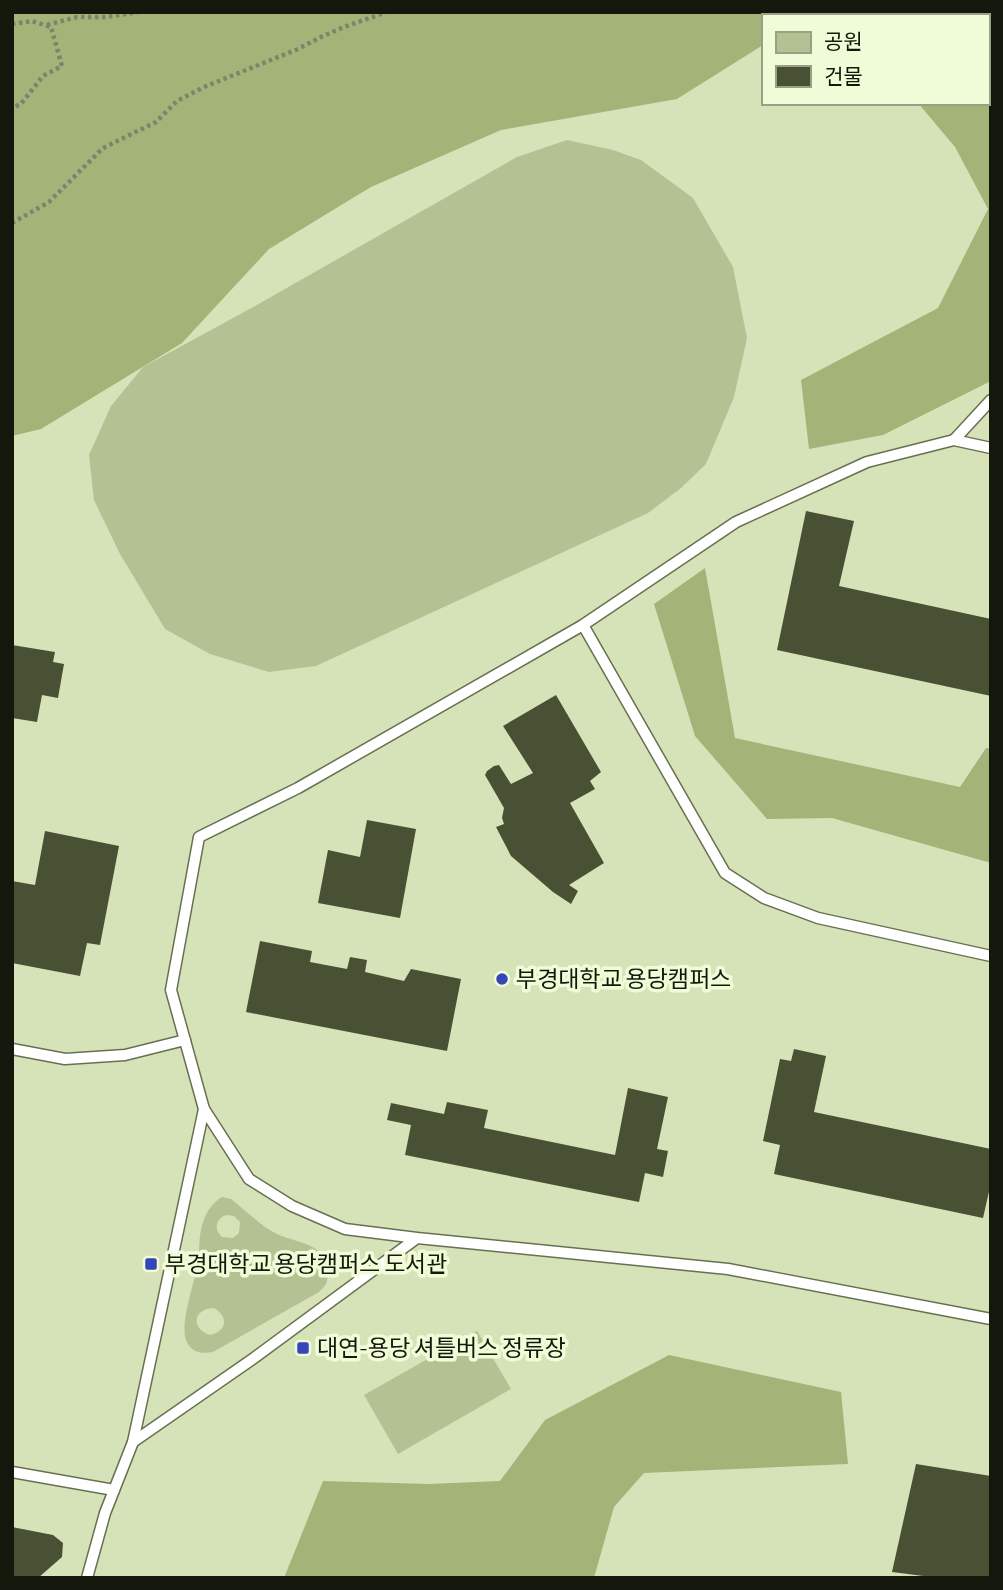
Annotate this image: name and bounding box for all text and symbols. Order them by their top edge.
legend [762,14,989,105]
text: 공원 [824,30,863,55]
text: 건물 [824,65,863,90]
place label: 부경대학교 용당캠퍼스 [516,966,731,994]
marker: 부경대학교 용당캠퍼스 [494,971,510,987]
place label: 부경대학교 용당캠퍼스 도서관 [165,1251,447,1279]
marker: 부경대학교 용당캠퍼스 도서관 [143,1256,159,1272]
place label: 대연-용당 셔틀버스 정류장 [317,1335,566,1363]
marker: 대연-용당 셔틀버스 정류장 [295,1340,311,1356]

